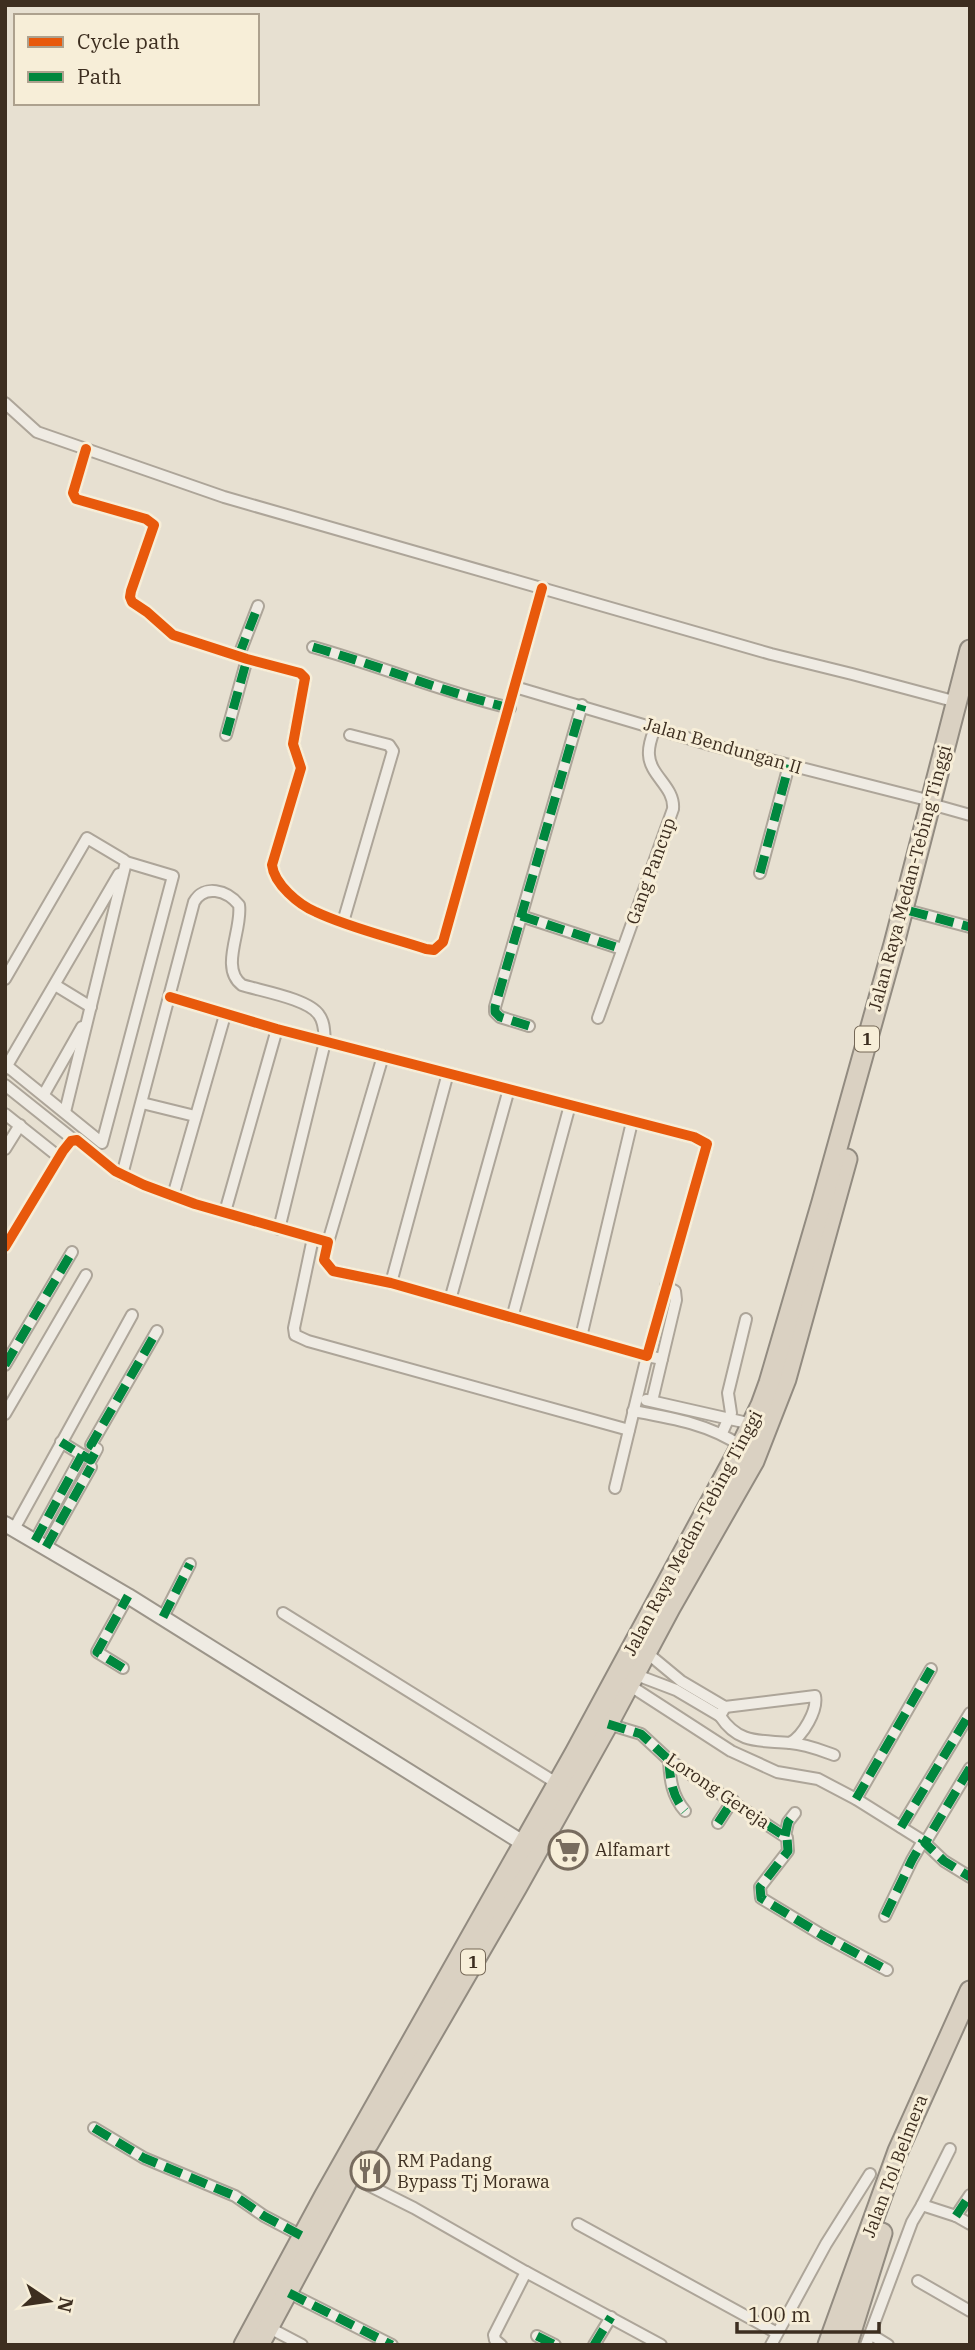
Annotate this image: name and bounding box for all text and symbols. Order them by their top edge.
legend [14,14,259,105]
text: Cycle path [77,27,180,55]
text: Path [77,62,122,90]
street label: Jalan Bendungan II [641,712,805,779]
street label: Jalan Raya Medan-Tebing Tinggi [863,742,956,1013]
street label: Gang Pancup [621,814,681,927]
road number: 1 [855,1026,879,1051]
street label: Jalan Raya Medan-Tebing Tinggi [618,1406,767,1659]
street label: Lorong Gereja [662,1748,775,1834]
supermarket icon: Alfamart [547,1829,589,1871]
place label: Alfamart [595,1838,670,1861]
road number: 1 [461,1950,485,1974]
street label: Jalan Tol Belmera [857,2091,932,2241]
place label: RM Padang Bypass Tj Morawa [397,2149,550,2193]
restaurant icon: RM Padang Bypass Tj Morawa [349,2150,391,2192]
north arrow [14,2266,84,2336]
scale bar [737,2290,879,2334]
text: N [52,2295,79,2315]
text: 100 m [748,2300,811,2328]

